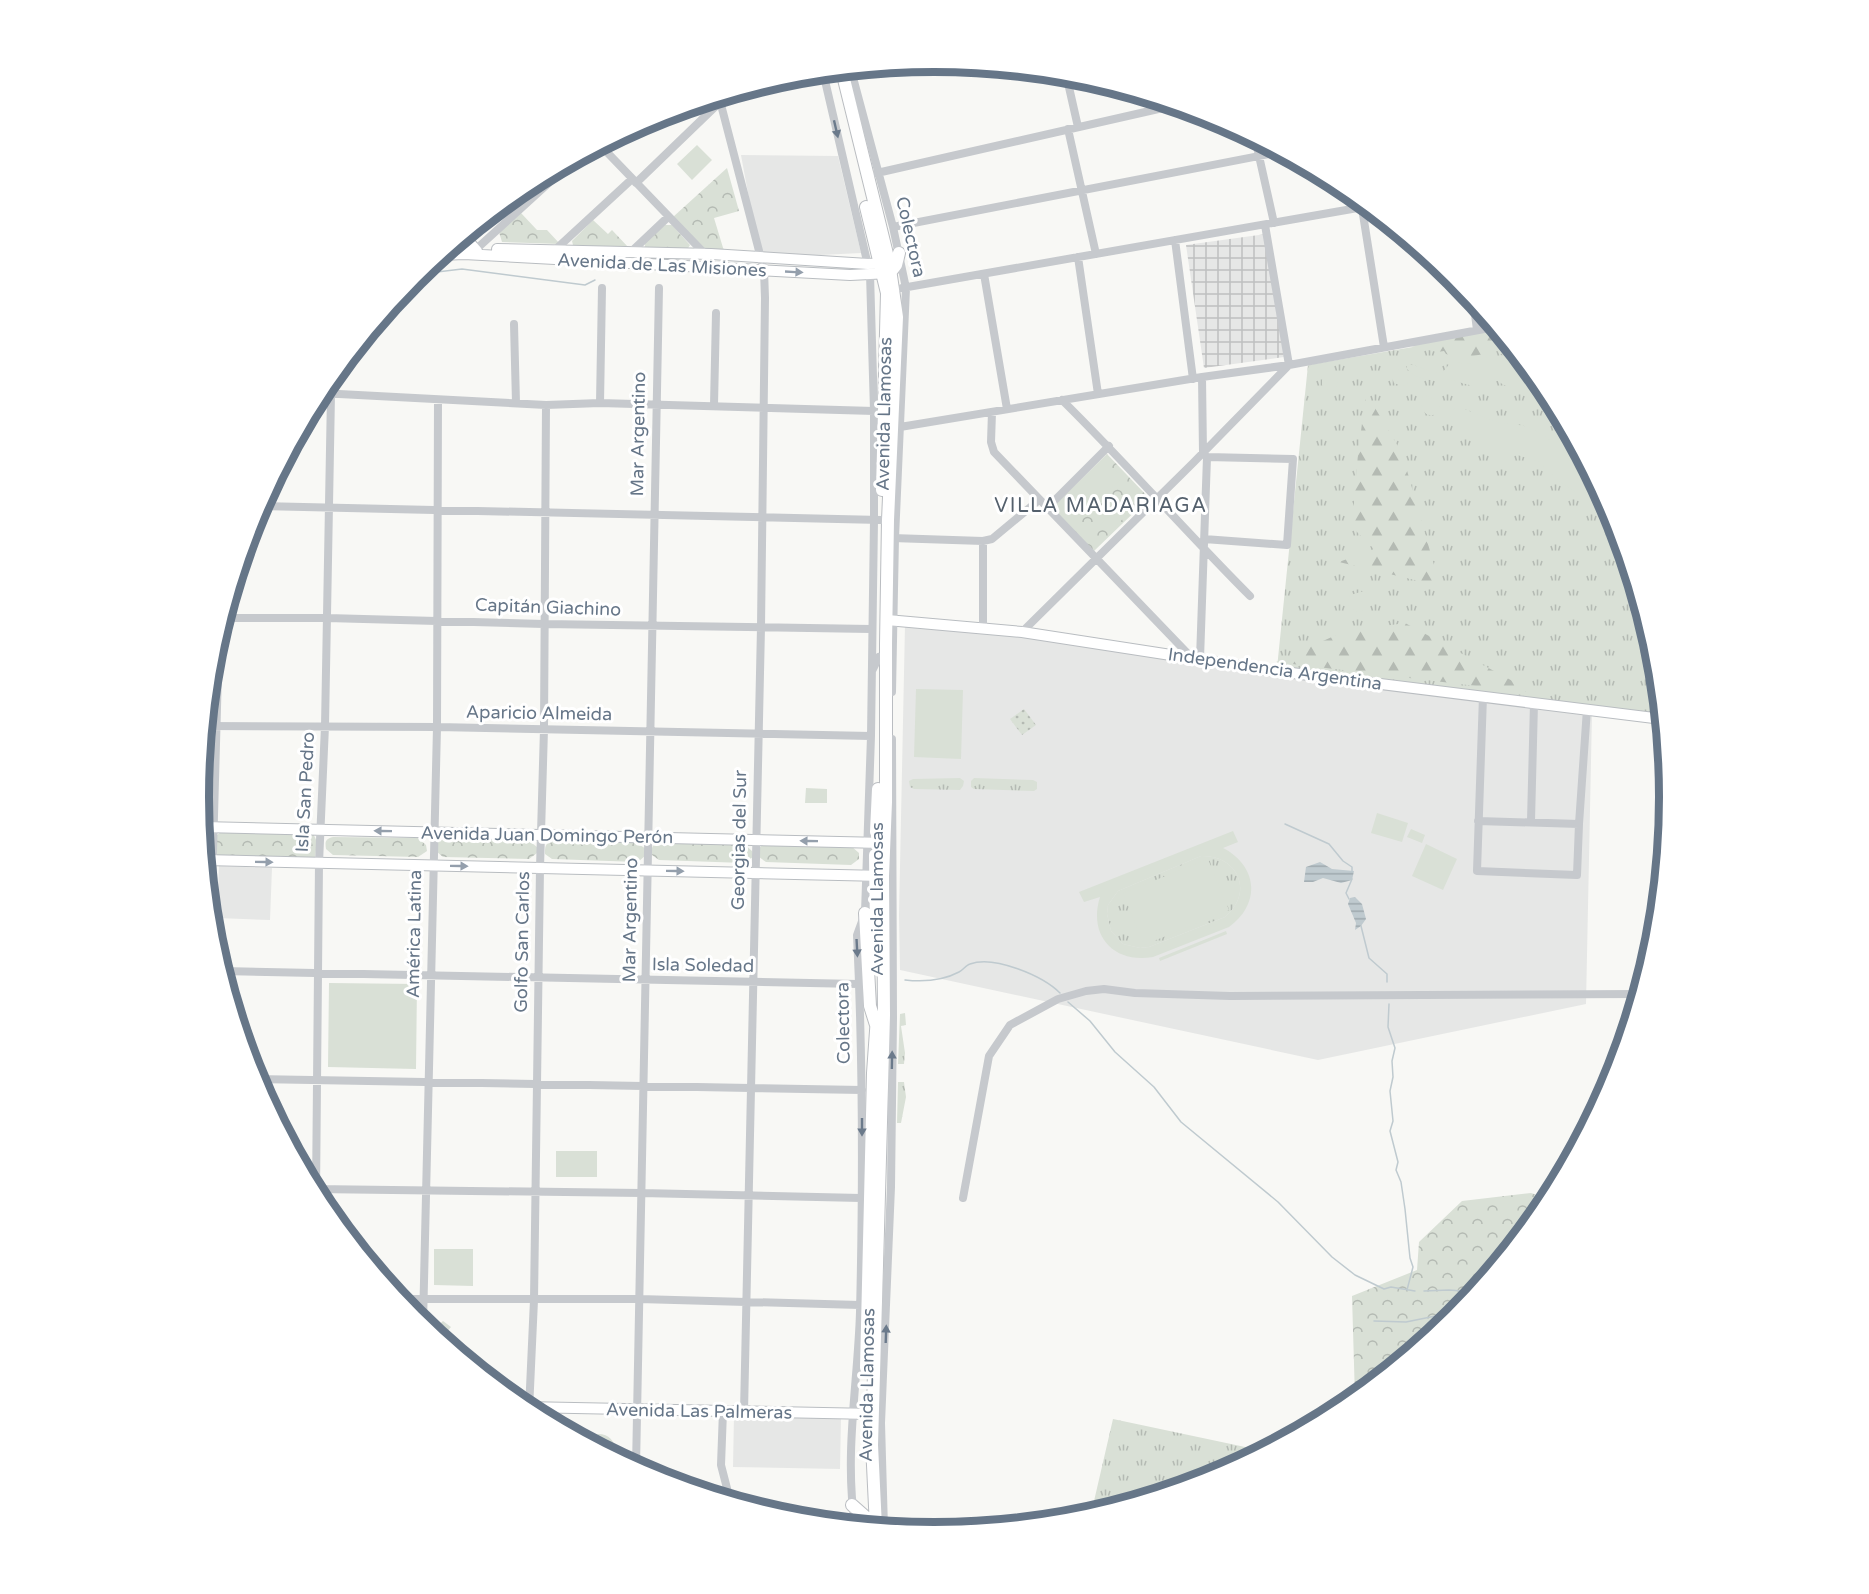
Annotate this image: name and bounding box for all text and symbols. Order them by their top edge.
one-way arrow [832,120,842,139]
street label: Colectora [891,195,931,279]
street label: Avenida de Las Misiones [557,249,767,281]
one-way arrow [784,267,803,276]
street label: Avenida Llamosas [872,337,896,491]
street label: Mar Argentino [626,371,650,496]
district label: VILLA MADARIAGA [994,494,1208,518]
street label: Capitán Giachino [475,593,622,621]
street label: Independencia Argentina [1167,643,1383,695]
street label: Aparicio Almeida [466,701,612,725]
street label: Isla San Pedro [291,731,319,853]
street label: Georgias del Sur [727,770,751,910]
street label: Avenida Juan Domingo Perón [420,822,674,848]
street label: Avenida Llamosas [866,822,888,976]
one-way arrow [373,826,392,836]
one-way arrow [799,836,818,846]
one-way arrow [254,857,273,867]
street label: Mar Argentino [618,857,642,982]
one-way arrow [449,862,468,871]
one-way arrow [665,867,684,876]
street label: América Latina [402,870,426,998]
street label: Golfo San Carlos [510,871,534,1013]
one-way arrow [853,939,862,958]
street label: Isla Soledad [652,953,754,977]
street label: Colectora [831,982,855,1064]
one-way arrow [888,1050,897,1069]
one-way arrow [857,1117,866,1136]
street label: Avenida Llamosas [855,1308,879,1462]
one-way arrow [881,1325,890,1344]
street label: Avenida Las Palmeras [606,1398,792,1424]

